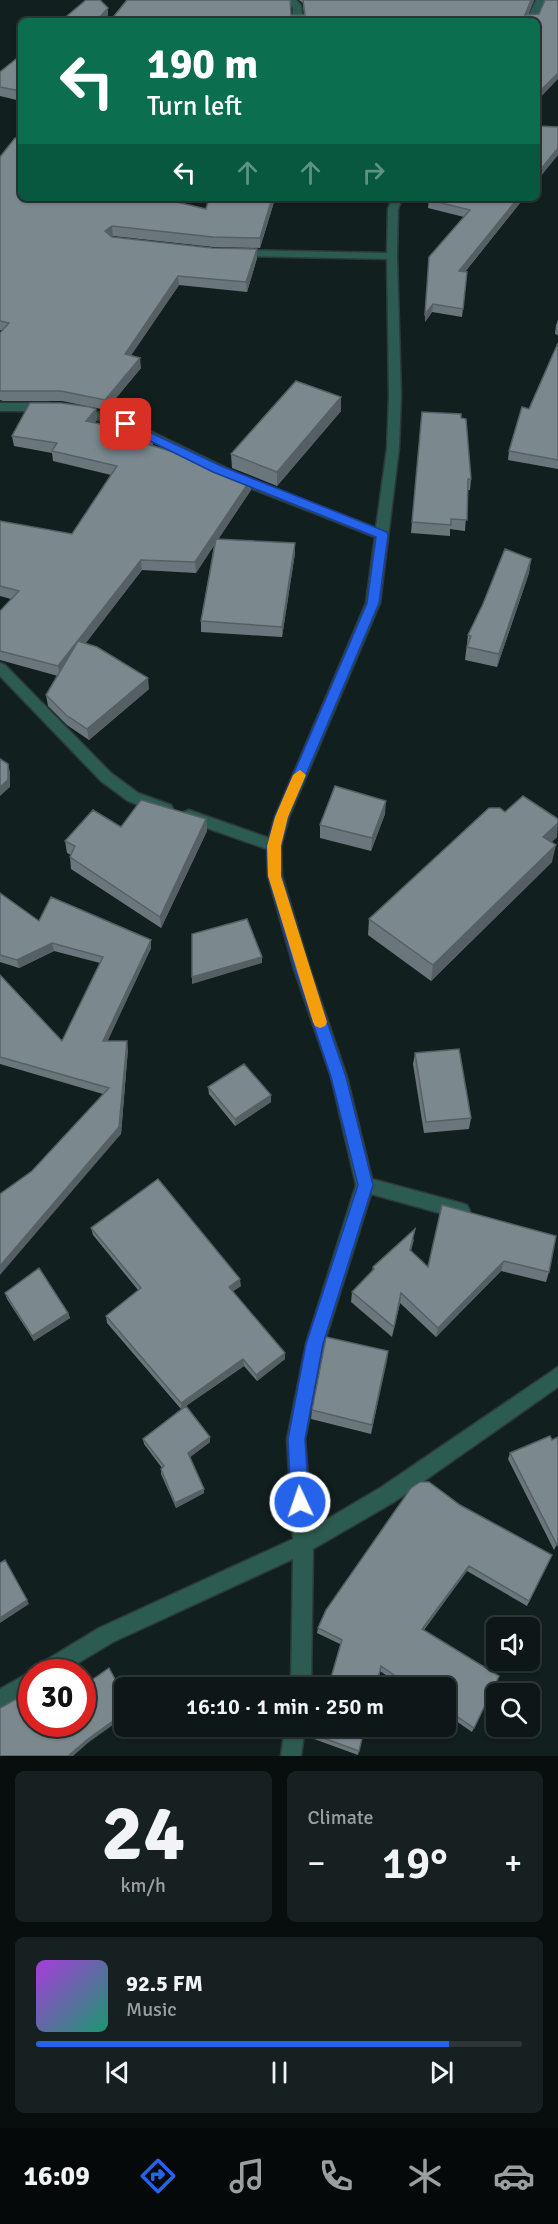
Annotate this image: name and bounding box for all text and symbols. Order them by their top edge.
text: 190 m [147,39,258,90]
icon: left [48,42,126,120]
text: Turn left [147,90,242,123]
icon: left [168,156,201,189]
icon: ahead [231,156,264,189]
icon: ahead [294,156,327,189]
icon: right [357,156,390,189]
pin [100,398,151,449]
icon: arrive [109,407,142,440]
position arrow [268,1470,332,1534]
map controls [486,1617,540,1737]
button: sound [486,1617,540,1671]
speed limit sign: 30 [18,1659,96,1737]
button: search [486,1683,540,1737]
text: 16:10 · 1 min · 250 m [186,1693,384,1720]
text: 24 [101,1786,185,1882]
text: Climate [308,1805,373,1830]
text: 19° [382,1836,448,1891]
text: − [308,1843,325,1884]
text: + [504,1843,522,1884]
text: km/h [121,1873,166,1898]
text: 92.5 FM [126,1970,203,1997]
text: Music [126,1997,177,2022]
icon: previous [101,2056,134,2089]
icon: pause [263,2056,296,2089]
icon: next [425,2056,458,2089]
icon: directions [137,2155,179,2197]
icon: music [226,2155,268,2197]
icon: phone [315,2155,357,2197]
icon: climate [404,2155,446,2197]
icon: car [493,2155,535,2197]
text: 16:09 [23,2160,90,2193]

